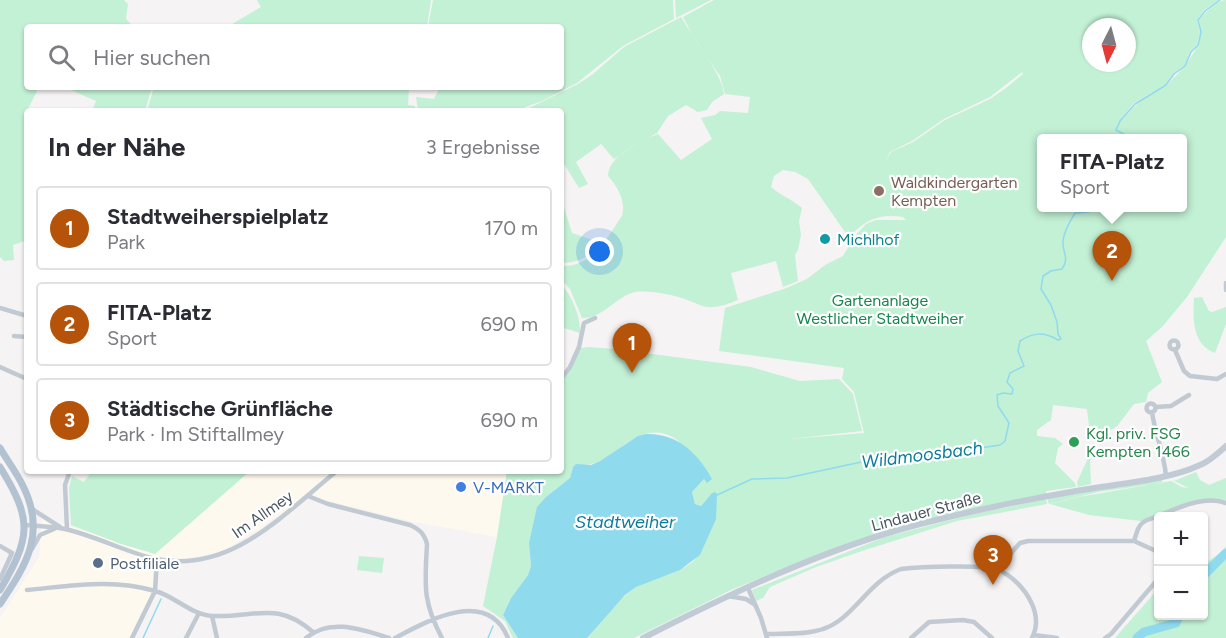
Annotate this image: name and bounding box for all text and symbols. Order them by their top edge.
north arrow [1082,18,1136,72]
search box [24,24,564,90]
icon: search [45,41,78,74]
text: Hier suchen [93,44,211,71]
text: In der Nähe [48,131,185,163]
popup [1037,134,1187,212]
text: 3 Ergebnisse [426,135,540,159]
text: FITA-Platz [1060,148,1164,175]
place label: Waldkindergarten Kempten [891,173,1017,210]
text: Sport [1060,175,1110,199]
marker: Waldkindergarten Kempten [872,184,886,198]
text: Stadtweiherspielplatz [107,203,328,230]
text: 1 [65,216,74,240]
text: 170 m [484,216,538,240]
text: Park [107,230,145,254]
place label: Michlhof [837,230,900,249]
marker: Michlhof [818,232,832,246]
pin: 2 [1092,232,1132,281]
your location [585,237,614,266]
park label: Gartenanlage Westlicher Stadtweiher [796,291,964,328]
text: FITA-Platz [107,299,211,326]
text: 2 [64,312,75,336]
text: 690 m [481,312,538,336]
pin: 1 [612,324,652,373]
text: Sport [107,326,157,350]
text: Städtische Grünfläche [107,395,333,422]
text: 3 [64,408,75,432]
text: 690 m [481,408,538,432]
text: Park · Im Stiftallmey [107,422,284,446]
place label: Kgl. priv. FSG Kempten 1466 [1086,424,1190,461]
marker: Kgl. priv. FSG Kempten 1466 [1067,435,1081,449]
water label: Wildmoosbach [860,437,984,473]
place label: V-MARKT [473,478,544,497]
marker: V-MARKT [454,480,468,494]
street label: Im Allmey [228,486,297,542]
street label: Lindauer Straße [869,488,983,535]
water label: Stadtweiher [575,511,676,533]
map controls [1154,512,1208,620]
button: + [1154,512,1208,566]
pin: 3 [974,536,1012,585]
place label: Postfiliale [110,554,179,573]
marker: Postfiliale [91,556,105,570]
button: − [1154,566,1208,620]

